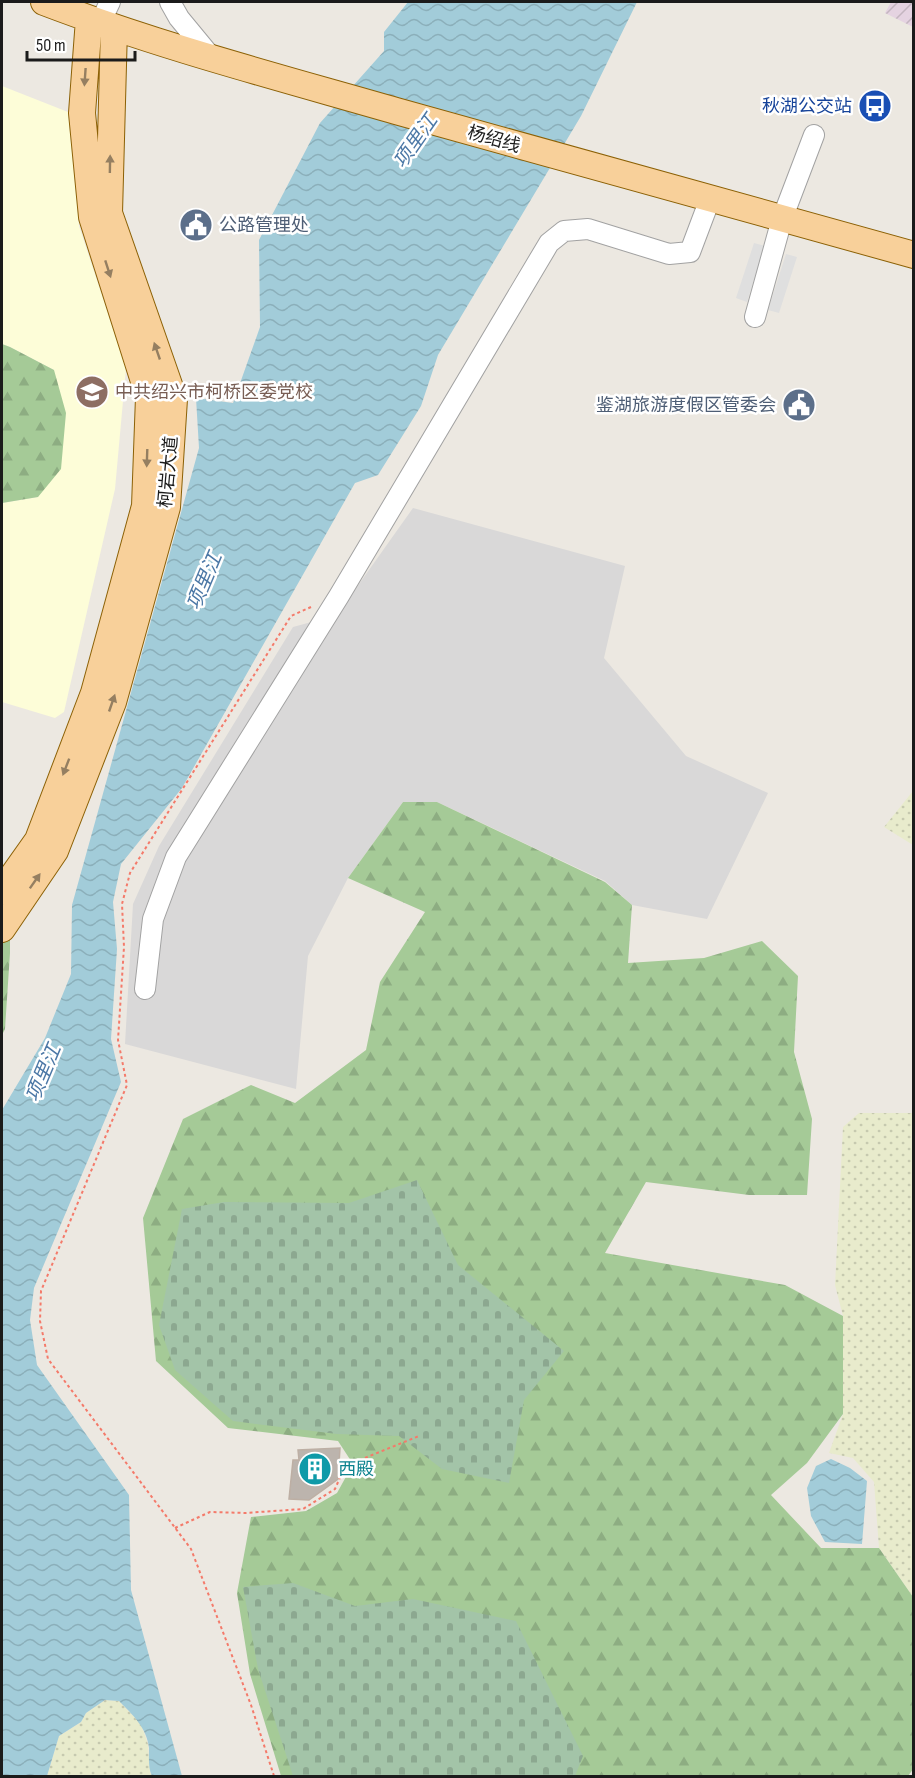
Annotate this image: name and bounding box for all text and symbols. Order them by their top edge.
scale bar [27,24,135,62]
text: 50 m [36,35,66,56]
one-way arrow [80,68,90,87]
bus stop icon: 秋湖公交站 [857,88,893,124]
place label: 秋湖公交站 [762,96,852,117]
water label: 项里江 [389,108,444,173]
street label: 杨绍线 [465,122,523,157]
one-way arrow [106,154,115,173]
public building icon: 公路管理处 [178,207,214,243]
place label: 公路管理处 [219,215,309,236]
one-way arrow [104,260,113,278]
one-way arrow [151,341,161,359]
school or university icon: 中共绍兴市柯桥区委党校 [74,374,110,410]
place label: 中共绍兴市柯桥区委党校 [115,382,313,403]
public building icon: 鉴湖旅游度假区管委会 [781,387,817,423]
place label: 鉴湖旅游度假区管委会 [596,395,776,416]
street label: 柯岩大道 [155,435,182,509]
one-way arrow [142,448,151,467]
water label: 项里江 [182,547,228,614]
one-way arrow [108,694,117,712]
one-way arrow [61,758,71,776]
one-way arrow [29,873,40,889]
water label: 项里江 [21,1039,67,1106]
building icon: 西殿 [297,1451,333,1487]
place label: 西殿 [338,1459,374,1480]

